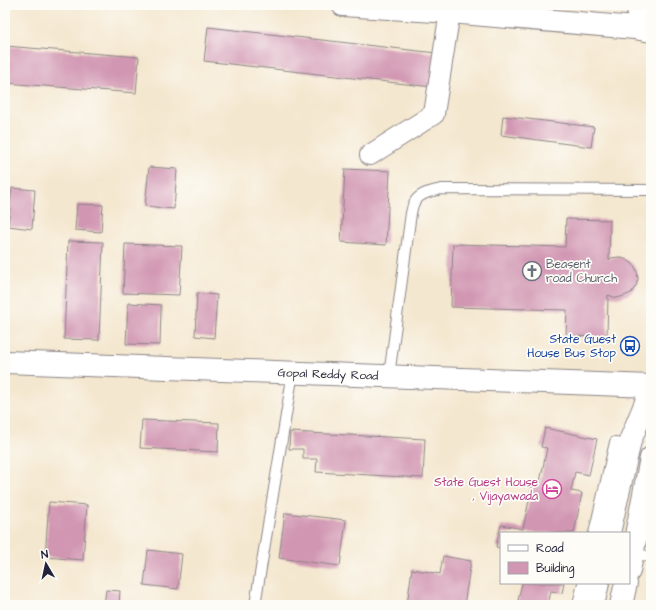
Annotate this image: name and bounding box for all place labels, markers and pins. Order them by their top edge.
place label: Beasent road Church [546,256,617,287]
church icon: Beasent road Church [521,260,543,282]
place label: State Guest House Bus Stop [527,331,616,362]
bus stop icon: State Guest House Bus Stop [619,335,641,357]
place label: State Guest House , Vijayawada [434,474,539,506]
hotel icon: State Guest House , Vijayawada [541,478,563,500]

